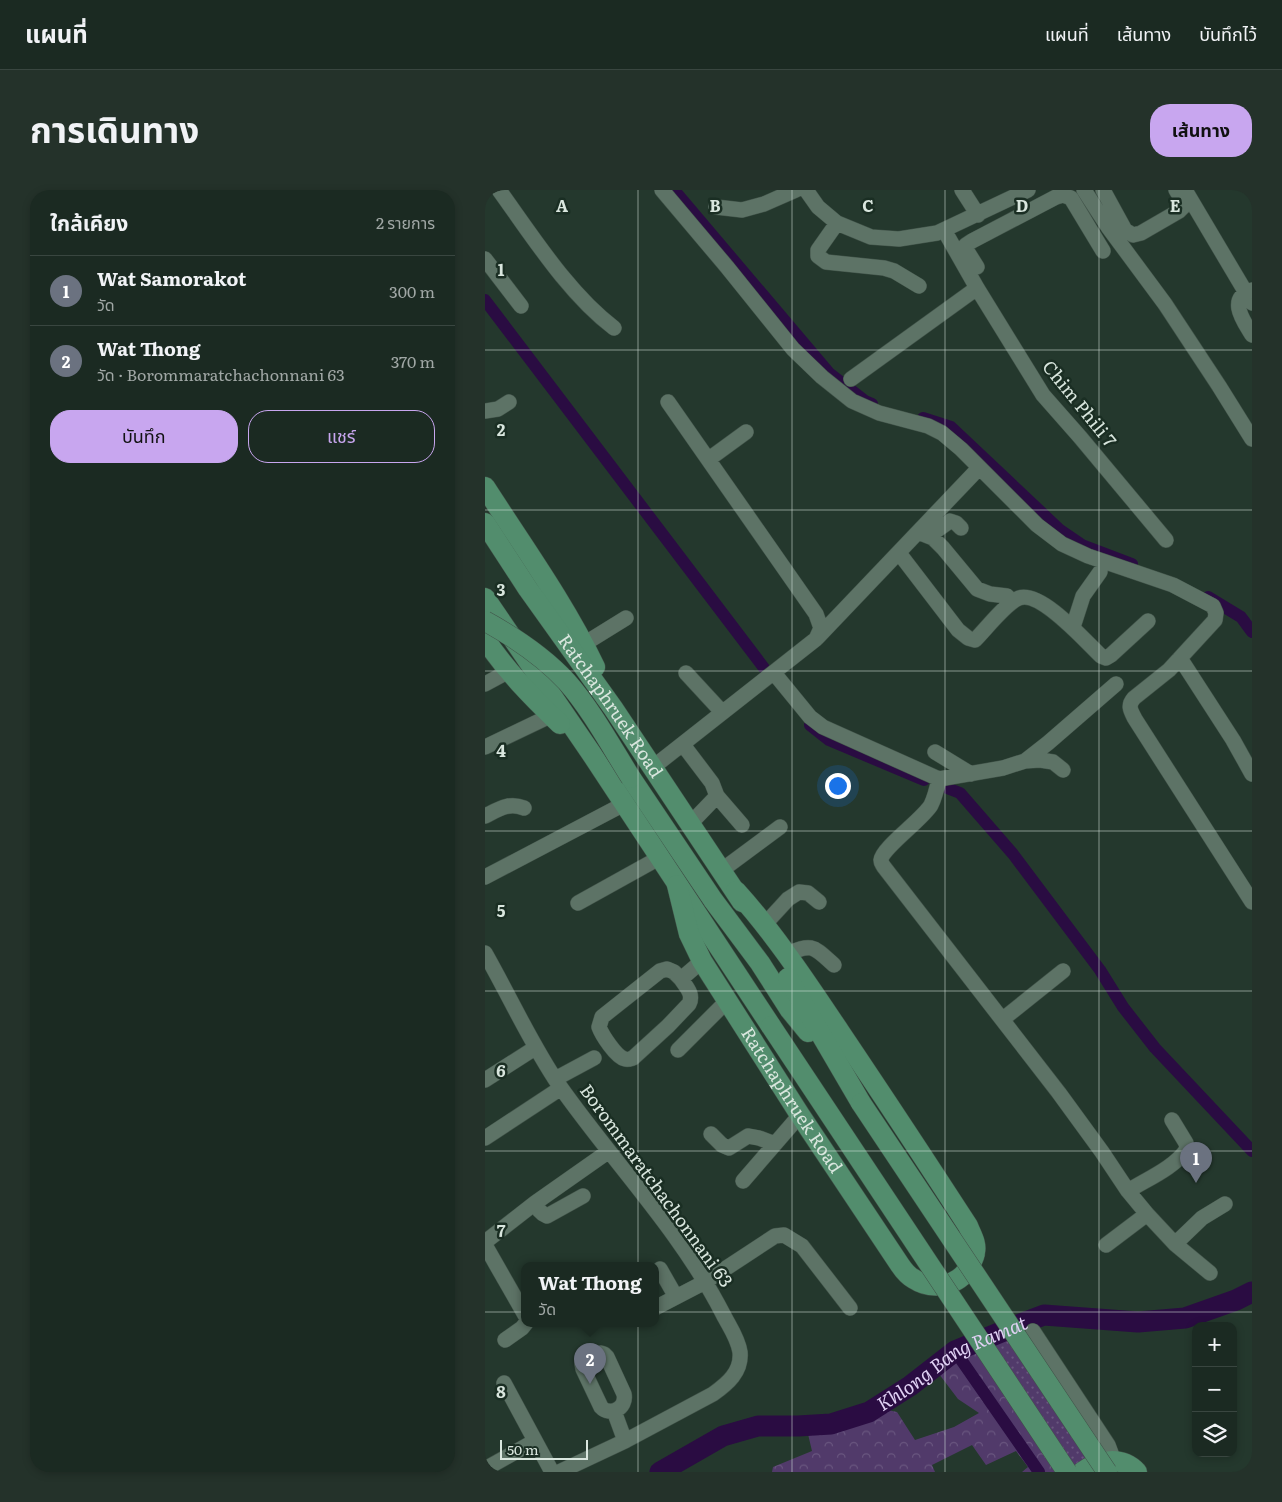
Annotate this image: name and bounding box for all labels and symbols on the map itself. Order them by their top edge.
text: A [556,193,568,217]
text: B [709,193,721,217]
text: C [862,193,874,217]
text: D [1016,193,1028,217]
text: E [1170,193,1181,217]
text: 1 [498,257,505,281]
street label: Chim Phili 7 [1037,354,1124,452]
text: 2 [497,417,506,441]
text: 3 [497,577,506,601]
street label: Ratchaphruek Road [552,628,671,783]
text: 4 [496,738,506,762]
your location [825,773,851,799]
text: 5 [497,898,506,922]
street label: Ratchaphruek Road [735,1021,850,1178]
text: 6 [496,1058,506,1082]
street label: Borommaratchachonnani 63 [574,1078,740,1292]
pin: 1 [1180,1142,1212,1183]
text: 7 [497,1218,506,1242]
water label: Khlong Bang Ramat [871,1308,1032,1417]
pin: 2 [574,1343,606,1384]
text: 8 [496,1379,506,1403]
scale bar [500,1437,587,1460]

